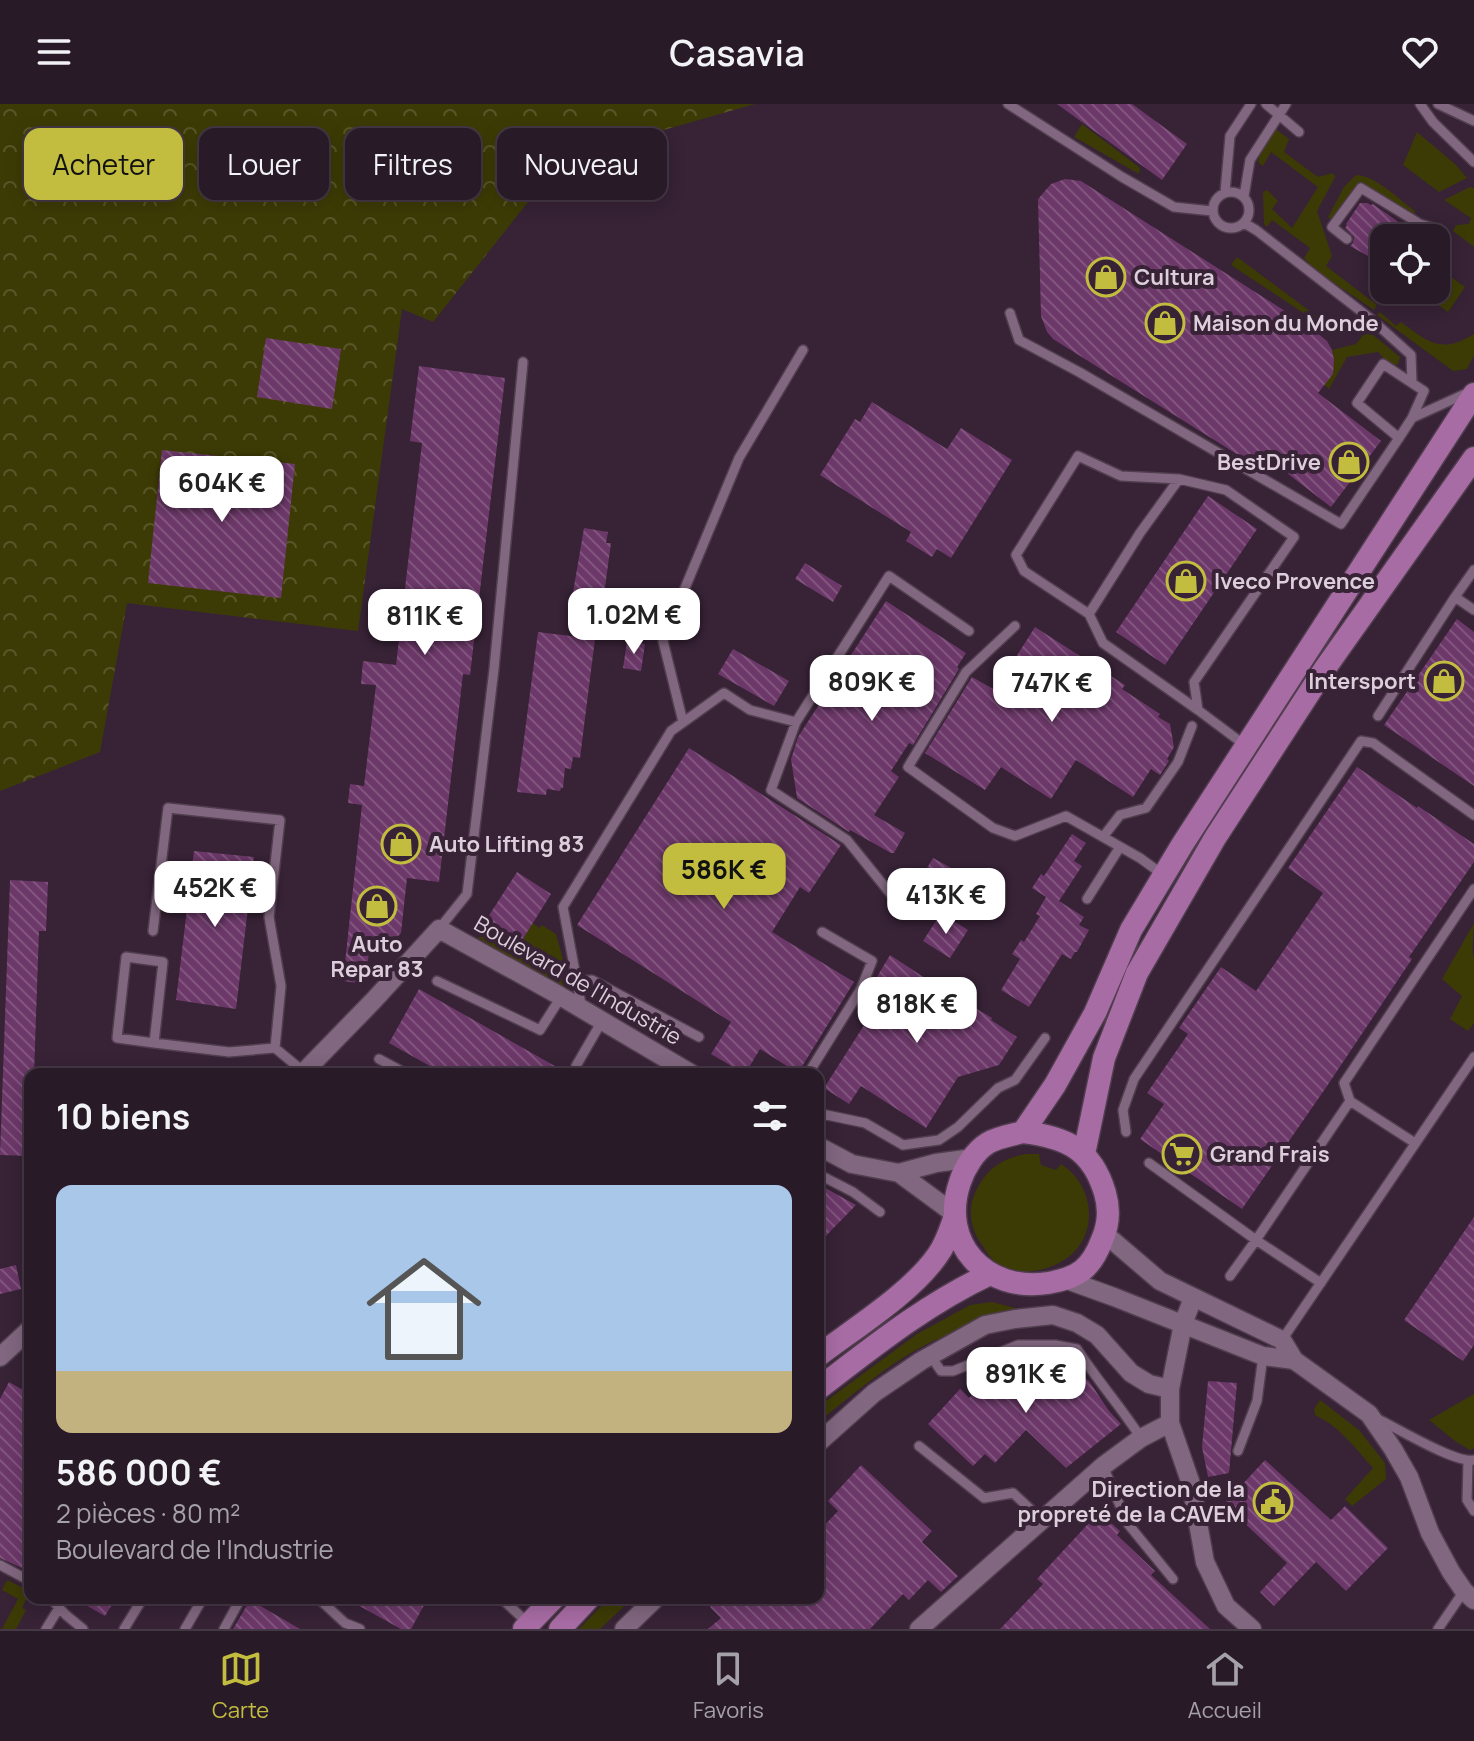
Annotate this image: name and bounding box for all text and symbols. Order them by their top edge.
text: Casavia [669,28,805,77]
icon: menu [32,30,76,74]
icon: heart [1398,30,1442,74]
chip: Acheter [24,128,183,200]
chip: Louer [199,128,329,200]
chip: Filtres [345,128,481,200]
chip: Nouveau [497,128,667,200]
map controls [1370,224,1450,304]
button: locate [1370,224,1450,304]
shop icon: Cultura [1085,256,1127,298]
place label: Cultura [1134,262,1215,292]
shop icon: Maison du Monde [1144,302,1186,344]
place label: Maison du Monde [1193,308,1379,338]
shop icon: BestDrive [1328,441,1370,483]
place label: BestDrive [1217,447,1321,477]
pin: 604K € [157,456,287,524]
text: 604K € [178,464,266,500]
shop icon: Iveco Provence [1165,560,1207,602]
place label: Iveco Provence [1214,566,1375,596]
pin: 1.02M € [560,588,708,656]
pin: 811K € [360,589,490,657]
text: 1.02M € [586,596,682,632]
text: 811K € [386,597,464,633]
pin: 809K € [807,655,937,723]
pin: 747K € [987,656,1117,724]
shop icon: Intersport [1423,660,1465,702]
text: 809K € [828,663,916,699]
text: 747K € [1011,664,1093,700]
place label: Intersport [1308,666,1416,696]
shop icon: Auto Lifting 83 [380,823,422,865]
place label: Auto Lifting 83 [429,829,584,859]
pin: 586K € [659,843,789,911]
text: 586K € [681,851,767,887]
pin: 452K € [150,861,280,929]
pin: 413K € [881,868,1011,936]
text: 452K € [172,869,258,905]
text: 413K € [905,876,987,912]
shop icon: Auto Repar 83 [356,885,398,927]
street label: Boulevard de l'Industrie [469,908,687,1052]
place label: Auto Repar 83 [330,929,424,984]
pin: 818K € [852,977,982,1045]
text: 818K € [876,985,958,1021]
text: 10 biens [56,1093,190,1139]
icon: filters [748,1094,792,1138]
supermarket icon: Grand Frais [1161,1133,1203,1175]
place label: Grand Frais [1210,1139,1330,1169]
icon: home [352,1237,496,1381]
pin: 891K € [961,1347,1091,1415]
text: 891K € [985,1355,1067,1391]
text: 586 000 € [56,1449,222,1495]
place label: Direction de la propreté de la CAVEM [1018,1474,1245,1529]
public building icon: Direction de la propreté de la CAVEM [1252,1481,1294,1523]
text: 2 pièces · 80 m² [56,1495,240,1531]
text: Boulevard de l'Industrie [56,1531,334,1567]
tab: Carte [212,1647,269,1725]
tab: Favoris [693,1647,764,1725]
tab: Accueil [1188,1647,1262,1725]

